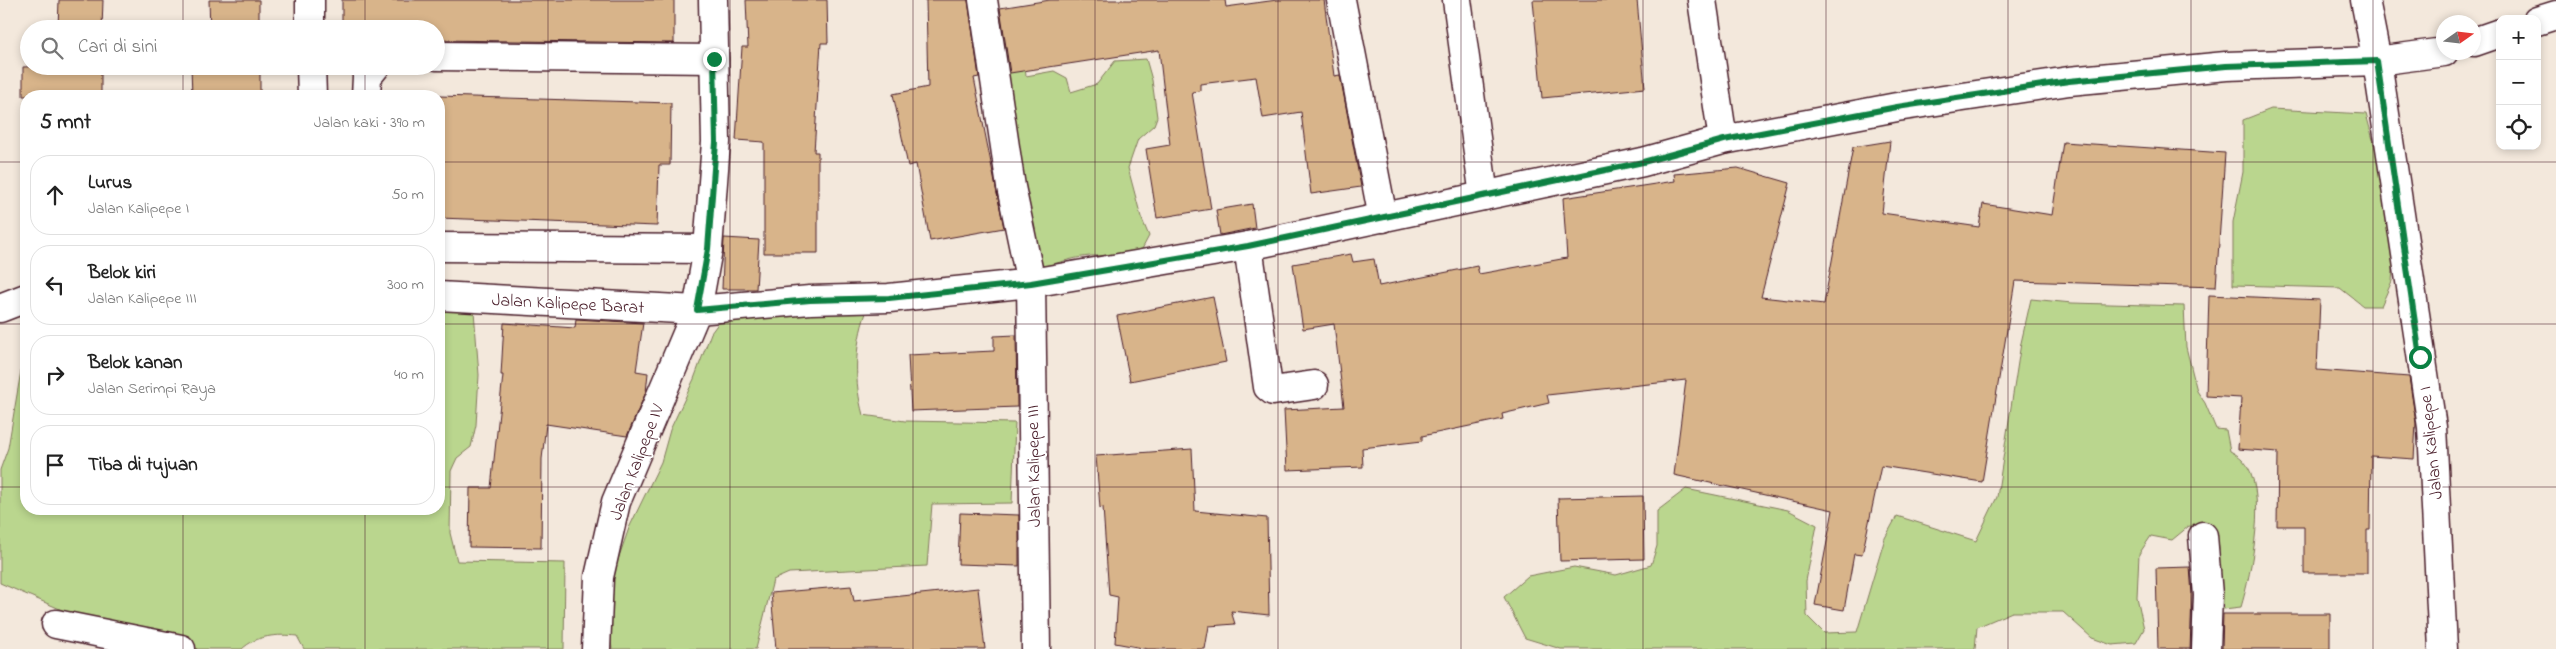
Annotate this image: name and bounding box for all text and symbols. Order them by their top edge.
north arrow [2436,15,2481,60]
map controls [2496,15,2541,150]
button: + [2496,15,2541,60]
search box [20,20,445,75]
icon: search [38,34,66,62]
text: Cari di sini [78,34,157,61]
route end [703,48,726,71]
button: − [2496,60,2541,105]
button: locate [2496,105,2541,150]
text: 5 mnt [40,108,91,138]
text: Jalan kaki · 390 m [314,111,425,135]
text: Lurus [88,170,132,197]
icon: ahead [41,181,69,209]
text: 50 m [392,183,424,207]
text: Jalan Kalipepe I [88,197,189,221]
text: Belok kiri [88,260,156,287]
icon: left [41,271,69,299]
text: 300 m [387,273,424,297]
text: Jalan Kalipepe III [88,287,197,311]
street label: Jalan Kalipepe Barat [491,288,645,322]
route start [2409,346,2432,369]
text: Belok kanan [88,350,182,377]
icon: right [41,361,69,389]
text: 40 m [394,363,424,387]
text: Jalan Serimpi Raya [88,377,216,401]
street label: Jalan Kalipepe I [2413,385,2451,501]
street label: Jalan Kalipepe IV [604,401,672,524]
street label: Jalan Kalipepe III [1021,405,1049,527]
icon: arrive [41,451,69,479]
text: Tiba di tujuan [88,452,198,479]

